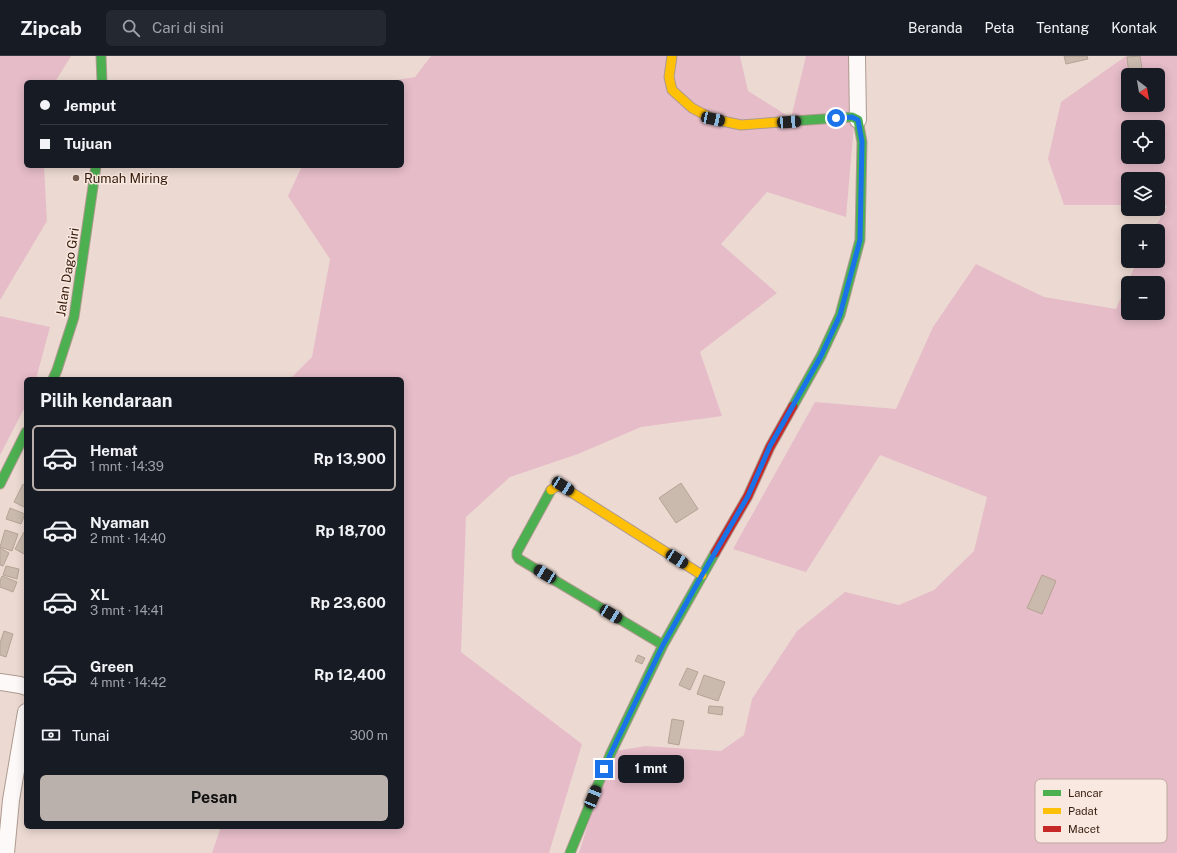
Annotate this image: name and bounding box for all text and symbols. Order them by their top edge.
search box [106,10,386,46]
text: Zipcab [20,17,82,39]
icon: search [120,17,142,39]
text: Cari di sini [152,19,224,36]
text: Beranda [908,20,963,36]
text: Peta [985,20,1014,36]
text: Tentang [1036,20,1089,36]
text: Kontak [1111,20,1157,36]
north arrow [1121,68,1165,112]
map controls [1121,68,1165,320]
text: Jemput [64,97,116,114]
route start [827,109,845,127]
car [700,111,726,127]
car [777,115,801,129]
button: locate [1121,120,1165,164]
text: Tujuan [64,135,112,152]
place label: Rumah Miring [84,171,168,186]
button: layers [1121,172,1165,216]
marker: Rumah Miring [71,173,81,183]
button: + [1121,224,1165,268]
street label: Jalan Dago Giri [53,227,82,318]
button: − [1121,276,1165,320]
text: Pilih kendaraan [40,390,172,411]
icon: car [42,440,78,476]
text: Hemat [90,442,138,459]
text: Rp 13,900 [313,450,386,467]
text: 1 mnt · 14:39 [90,459,164,474]
car [550,474,576,498]
icon: car [42,512,78,548]
text: Nyaman [90,514,149,531]
text: Rp 18,700 [315,522,386,539]
text: 2 mnt · 14:40 [90,531,166,546]
car [664,547,690,571]
car [532,563,558,585]
icon: car [42,584,78,620]
text: XL [90,586,109,603]
text: Rp 23,600 [310,594,386,611]
text: 3 mnt · 14:41 [90,603,164,618]
car [598,603,624,625]
icon: car [42,656,78,692]
text: Green [90,658,134,675]
text: Rp 12,400 [314,666,386,683]
text: 4 mnt · 14:42 [90,675,166,690]
icon: cash [40,724,62,746]
text: Tunai [72,727,110,744]
text: 300 m [350,728,388,743]
callout: 1 mnt [618,755,684,783]
route end [595,760,613,778]
text: 1 mnt [634,761,668,776]
button: Pesan [40,775,388,821]
legend [1035,779,1167,843]
car [583,784,603,810]
text: Lancar [1068,787,1103,799]
text: Padat [1068,805,1098,817]
text: Macet [1068,823,1100,835]

